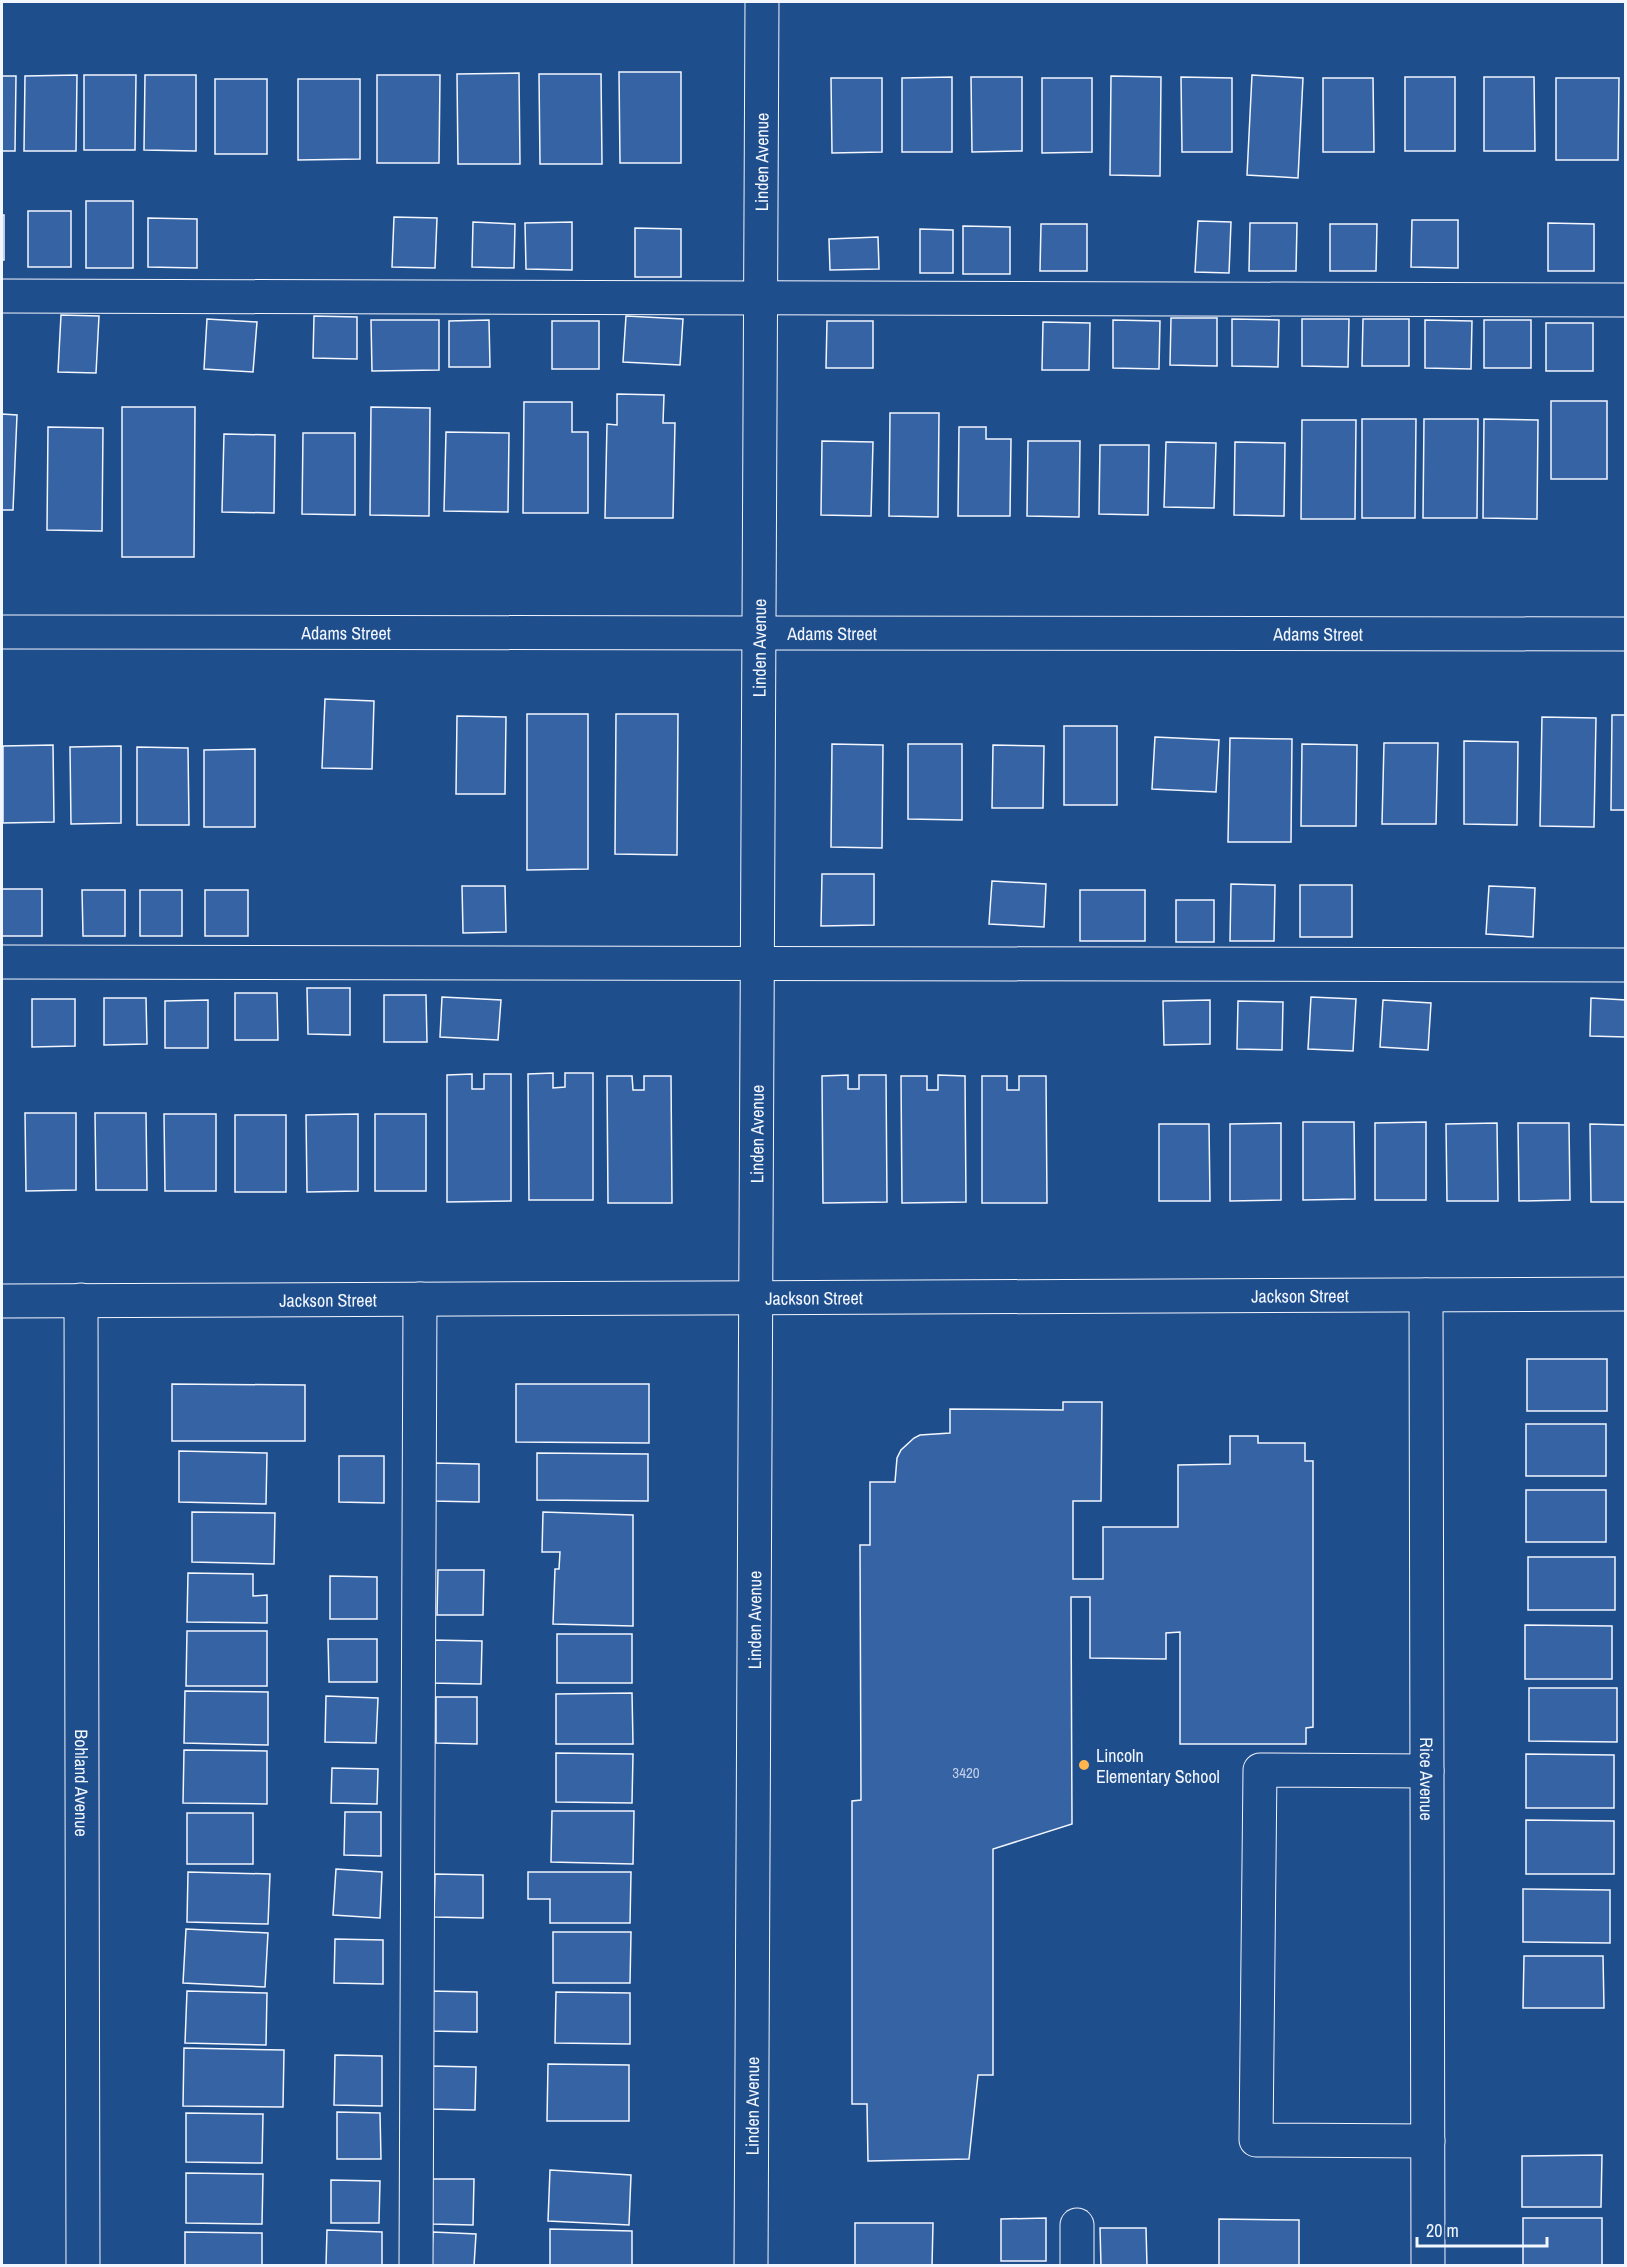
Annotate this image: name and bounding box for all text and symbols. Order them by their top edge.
street label: Linden Avenue [748,113,774,211]
street label: Linden Avenue [746,599,772,697]
street label: Adams Street [300,620,391,645]
street label: Adams Street [786,620,877,646]
street label: Adams Street [1272,621,1363,646]
street label: Linden Avenue [744,1085,769,1183]
street label: Jackson Street [1251,1283,1349,1308]
street label: Jackson Street [765,1285,863,1310]
street label: Jackson Street [279,1287,377,1312]
street label: Linden Avenue [741,1571,767,1669]
street label: Bohland Avenue [69,1729,95,1837]
street label: Rice Avenue [1414,1737,1440,1821]
place label: Lincoln Elementary School [1096,1743,1220,1789]
marker: Lincoln Elementary School [1077,1758,1091,1772]
house number: 3420 [952,1762,980,1783]
street label: Linden Avenue [739,2057,765,2155]
scale bar [1417,2210,1548,2248]
text: 20 m [1426,2218,1459,2243]

